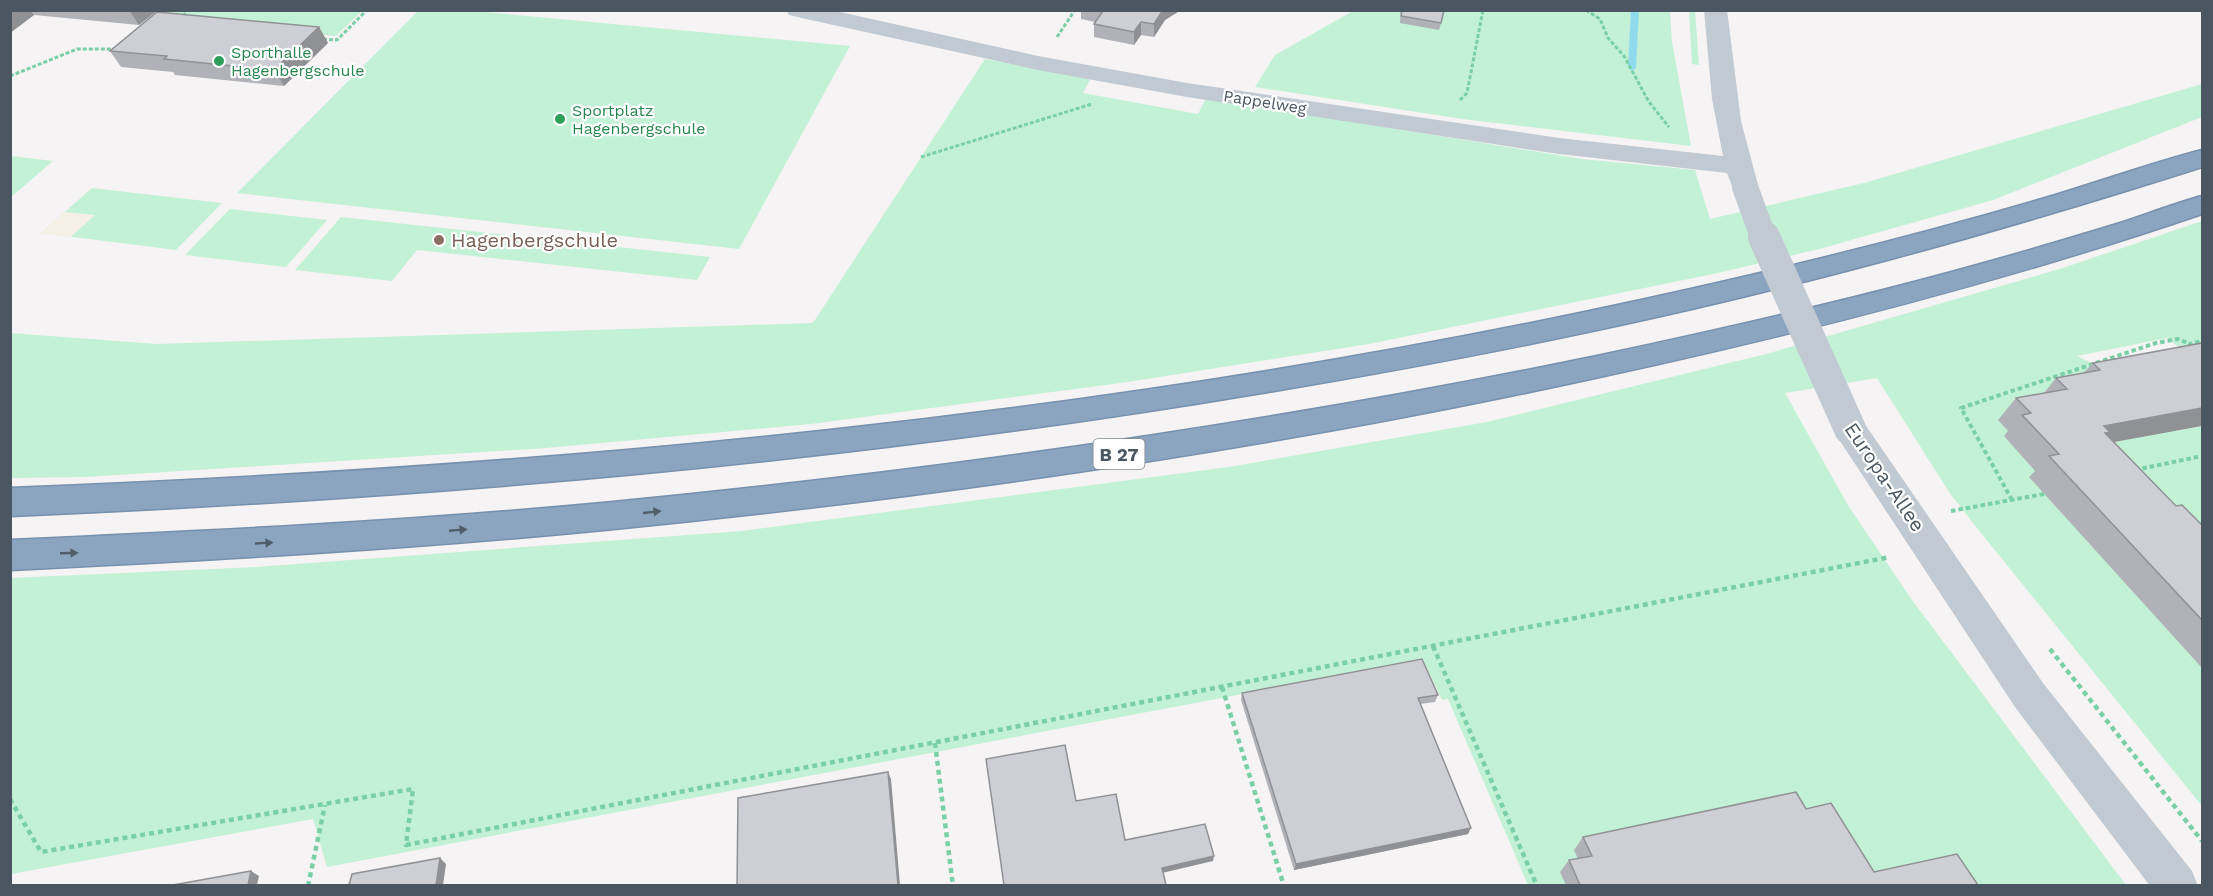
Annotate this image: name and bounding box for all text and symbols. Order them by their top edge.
place label: Sporthalle Hagenbergschule [231,43,365,80]
marker: Sporthalle Hagenbergschule [212,54,226,68]
street label: Pappelweg [1222,86,1308,118]
place label: Sportplatz Hagenbergschule [572,101,706,138]
marker: Sportplatz Hagenbergschule [553,112,567,126]
place label: Hagenbergschule [451,228,618,252]
marker: Hagenbergschule [432,233,446,247]
street label: Europa-Allee [1840,418,1930,536]
road number: B 27 [1094,439,1144,469]
one-way arrow [643,507,662,517]
one-way arrow [449,525,468,534]
one-way arrow [254,538,273,547]
one-way arrow [59,548,78,557]

